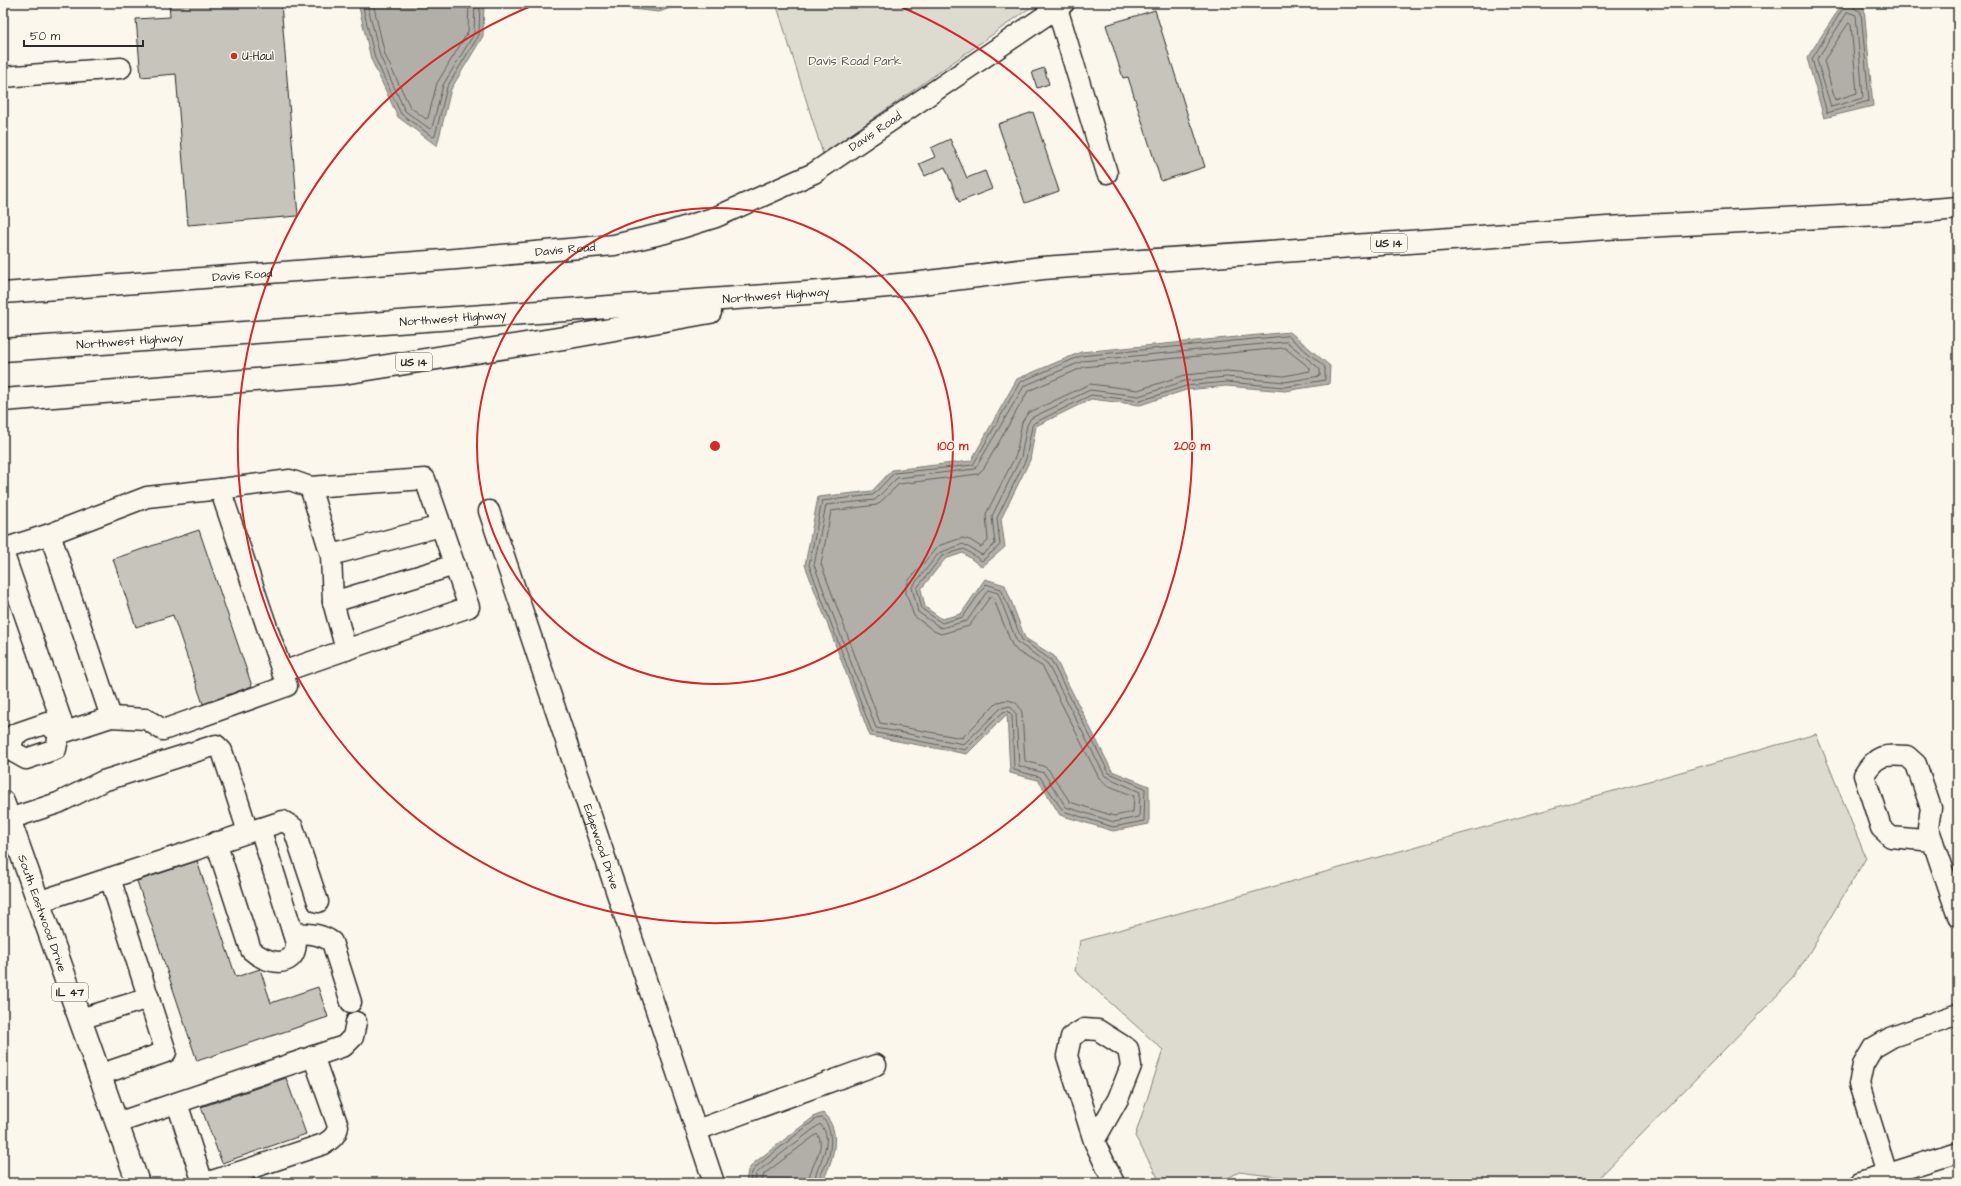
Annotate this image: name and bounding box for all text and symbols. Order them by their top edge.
scale bar [24,22,143,48]
text: 50 m [30,28,61,45]
place label: U-Haul [242,48,274,65]
marker: U-Haul [229,51,239,61]
park label: Davis Road Park [809,53,902,70]
street label: Davis Road [846,108,905,156]
road number: US 14 [1371,234,1407,252]
street label: Davis Road [535,239,596,261]
street label: Davis Road [212,265,273,286]
street label: Northwest Highway [722,283,831,308]
street label: Northwest Highway [399,306,507,331]
street label: Northwest Highway [76,329,184,354]
road number: US 14 [396,353,432,371]
text: 100 m [938,438,969,455]
text: 200 m [1173,438,1211,455]
centre of rings [708,439,722,453]
street label: Edgewood Drive [579,802,623,892]
street label: South Eastwood Drive [13,852,71,975]
road number: IL 47 [52,983,88,1001]

